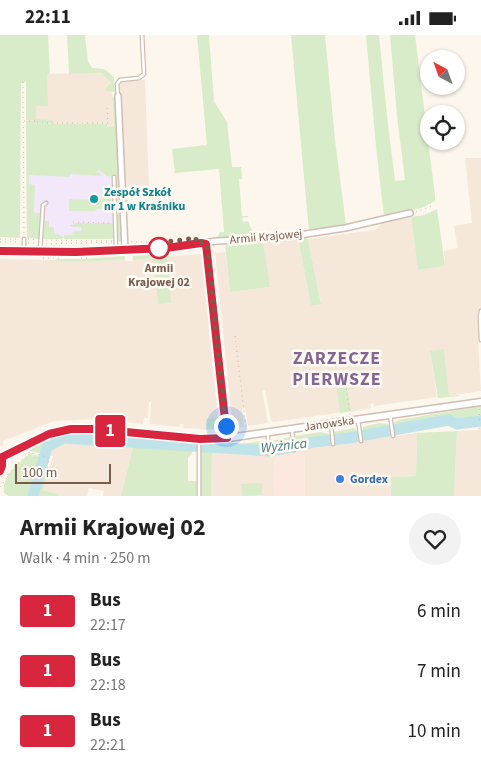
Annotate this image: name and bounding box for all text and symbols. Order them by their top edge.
text: 22:11 [25,4,71,31]
north arrow [420,50,465,95]
map controls [420,50,465,150]
button: locate [420,105,465,150]
place label: Zespół Szkół nr 1 w Kraśniku [104,184,185,215]
marker: Zespół Szkół nr 1 w Kraśniku [88,193,100,205]
street label: Armii Krajowej [229,225,303,249]
marker: Armii Krajowej 02 [148,237,170,259]
place label: Armii Krajowej 02 [128,260,190,291]
district label: ZARZECZE PIERWSZE [292,346,382,392]
street label: Janowska [303,412,355,436]
your location [214,414,239,439]
line badge: 1 [94,415,126,447]
text: 1 [105,418,115,443]
water label: Wyżnica [260,434,309,458]
scale bar [15,461,111,484]
text: 100 m [22,463,57,483]
place label: Gordex [350,471,388,488]
marker: Gordex [334,473,346,485]
text: Armii Krajowej 02 [20,510,206,545]
button: heart [409,513,461,565]
text: Walk · 4 min · 250 m [20,547,151,569]
text: Bus [90,587,121,614]
text: 1 [43,598,52,623]
text: 6 min [417,598,461,625]
text: 22:17 [90,614,126,636]
text: Bus [90,647,121,674]
text: 1 [43,658,52,683]
text: 7 min [417,658,461,685]
text: 22:18 [90,674,126,696]
text: Bus [90,707,121,734]
text: 1 [43,718,52,743]
text: 10 min [407,718,461,745]
text: 22:21 [90,734,126,756]

